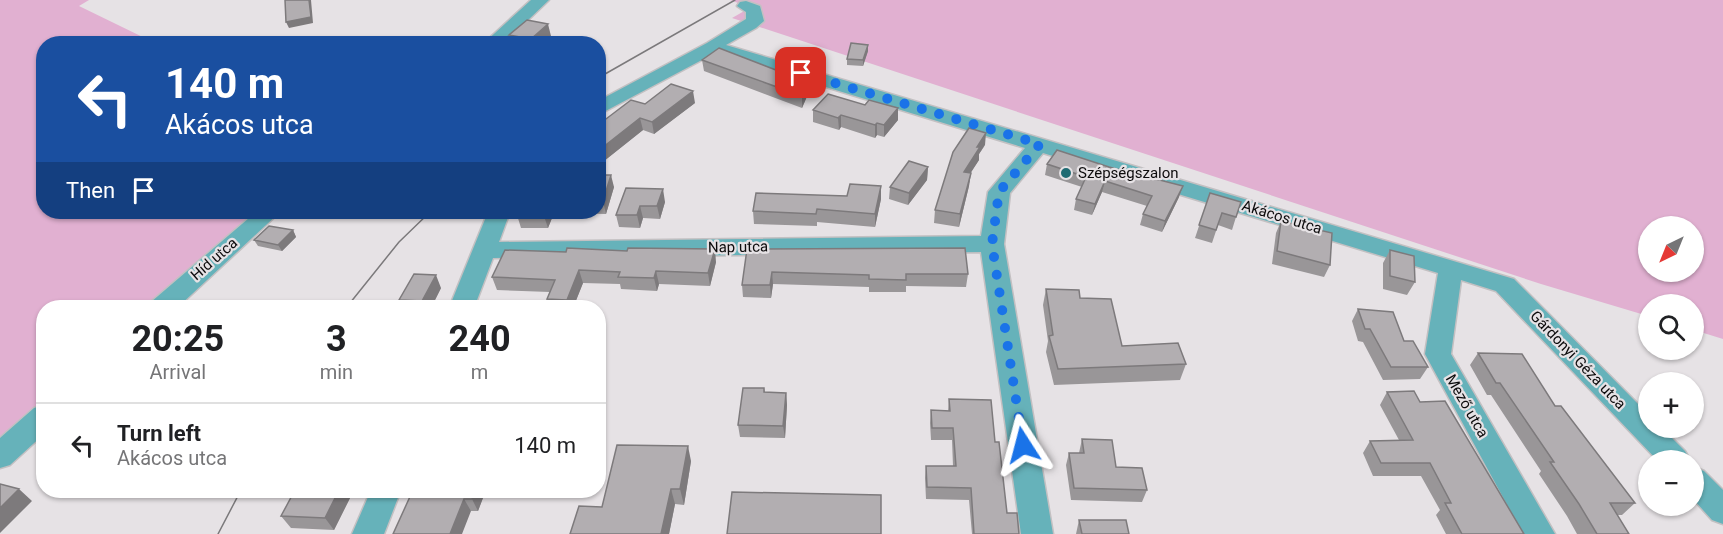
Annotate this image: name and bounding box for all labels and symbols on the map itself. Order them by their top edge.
pin [775,47,826,98]
place label: Szépségszalon [1078,164,1179,182]
marker: Szépségszalon [1059,166,1073,180]
street label: Akácos utca [1240,196,1324,238]
north arrow [1638,216,1704,282]
street label: Híd utca [187,234,241,284]
street label: Nap utca [708,237,768,257]
street label: Gárdonyi Géza utca [1526,307,1630,413]
street label: Mező utca [1442,371,1492,441]
position arrow [991,413,1055,477]

